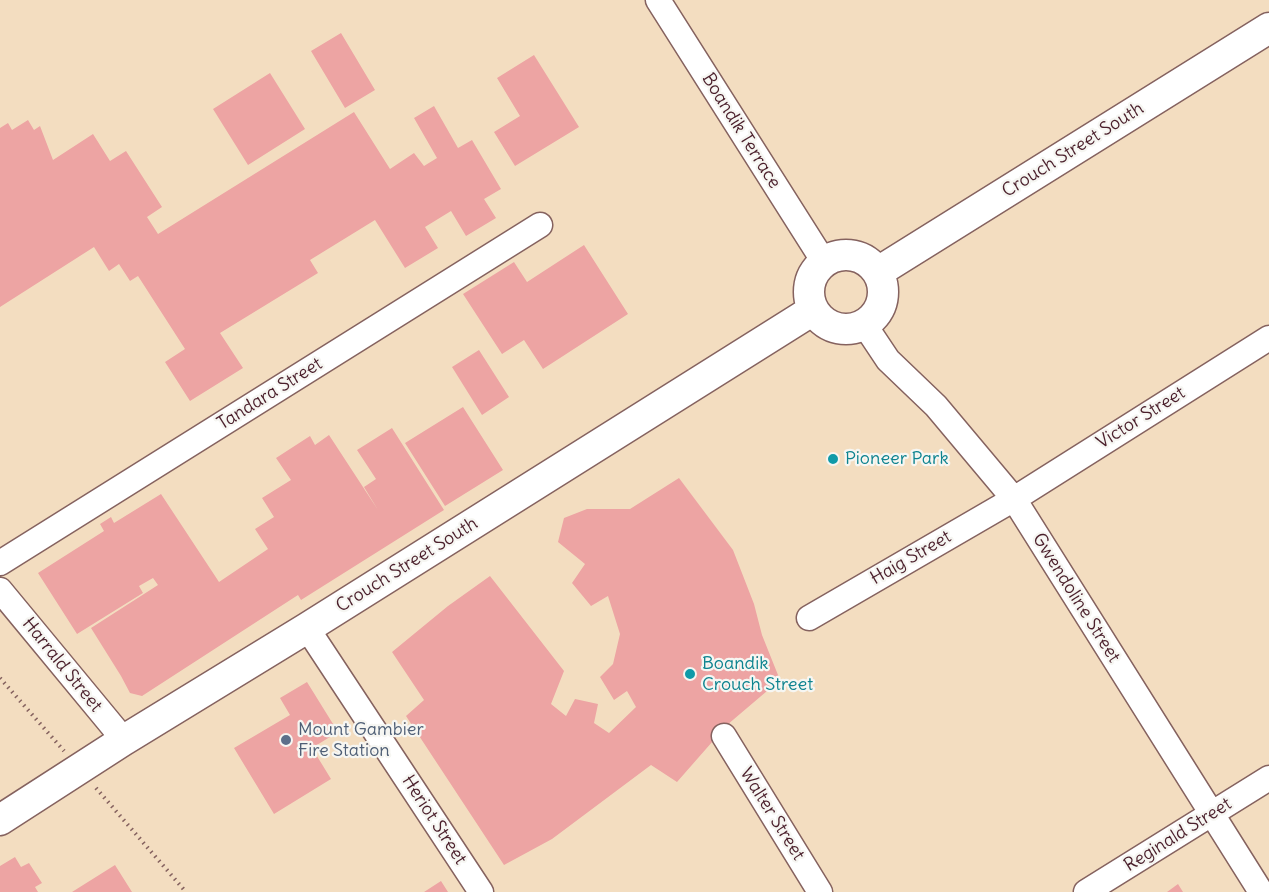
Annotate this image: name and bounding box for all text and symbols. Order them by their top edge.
street label: Boandik Terrace [697,69,785,193]
street label: Crouch Street South [998,98,1148,202]
street label: Tandara Street [214,353,326,435]
street label: Victor Street [1093,382,1189,454]
place label: Pioneer Park [845,448,949,470]
marker: Pioneer Park [826,452,840,466]
street label: Crouch Street South [332,513,482,617]
street label: Haig Street [867,526,955,590]
street label: Gwendoline Street [1027,529,1125,667]
street label: Harrald Street [17,614,107,716]
place label: Boandik Crouch Street [702,653,813,696]
marker: Boandik Crouch Street [683,667,697,681]
place label: Mount Gambier Fire Station [298,719,424,762]
marker: Mount Gambier Fire Station [279,733,293,747]
street label: Walter Street [735,764,809,864]
street label: Heriot Street [397,771,471,869]
street label: Reginald Street [1120,793,1236,877]

